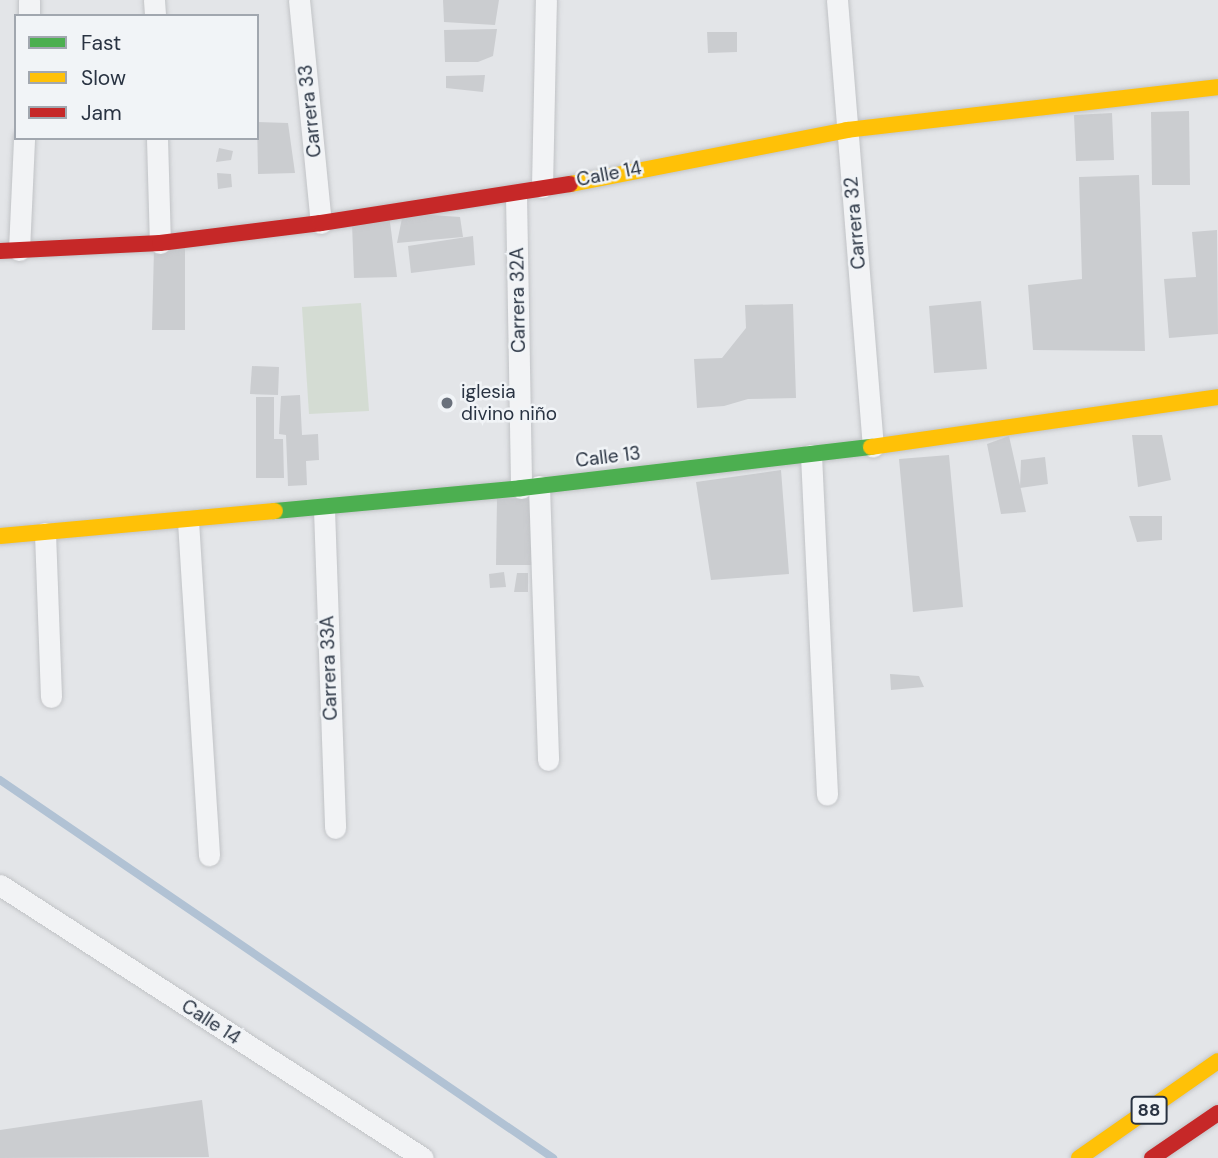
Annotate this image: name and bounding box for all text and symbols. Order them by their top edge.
legend [14,14,259,140]
text: Fast [81,29,121,57]
street label: Carrera 33 [294,63,326,159]
text: Slow [81,64,126,92]
text: Jam [81,99,122,127]
street label: Calle 14 [575,157,643,191]
street label: Carrera 32 [840,176,870,270]
street label: Carrera 32A [506,247,530,353]
place label: iglesia divino niño [461,381,557,425]
marker: iglesia divino niño [439,395,455,411]
street label: Calle 13 [574,442,642,472]
street label: Carrera 33A [316,615,342,721]
street label: Calle 14 [177,995,245,1049]
road number: 88 [1130,1096,1168,1125]

